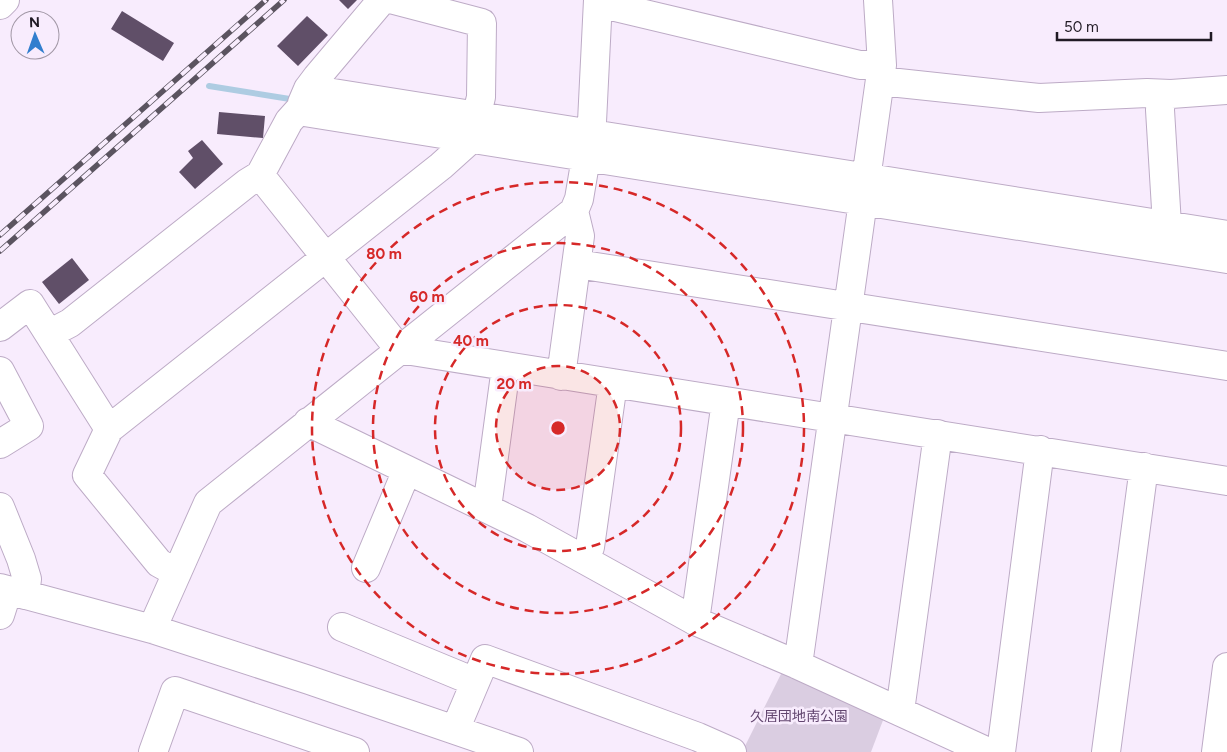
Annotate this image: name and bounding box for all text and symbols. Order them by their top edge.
north arrow [10,10,60,60]
scale bar [1057,10,1211,42]
text: N [29,14,40,31]
text: 50 m [1064,18,1099,36]
text: 80 m [366,245,402,263]
text: 60 m [409,288,445,306]
text: 40 m [453,332,489,350]
text: 20 m [496,375,532,393]
centre of rings [549,419,567,437]
park label: 久居団地南公園 [750,708,848,725]

